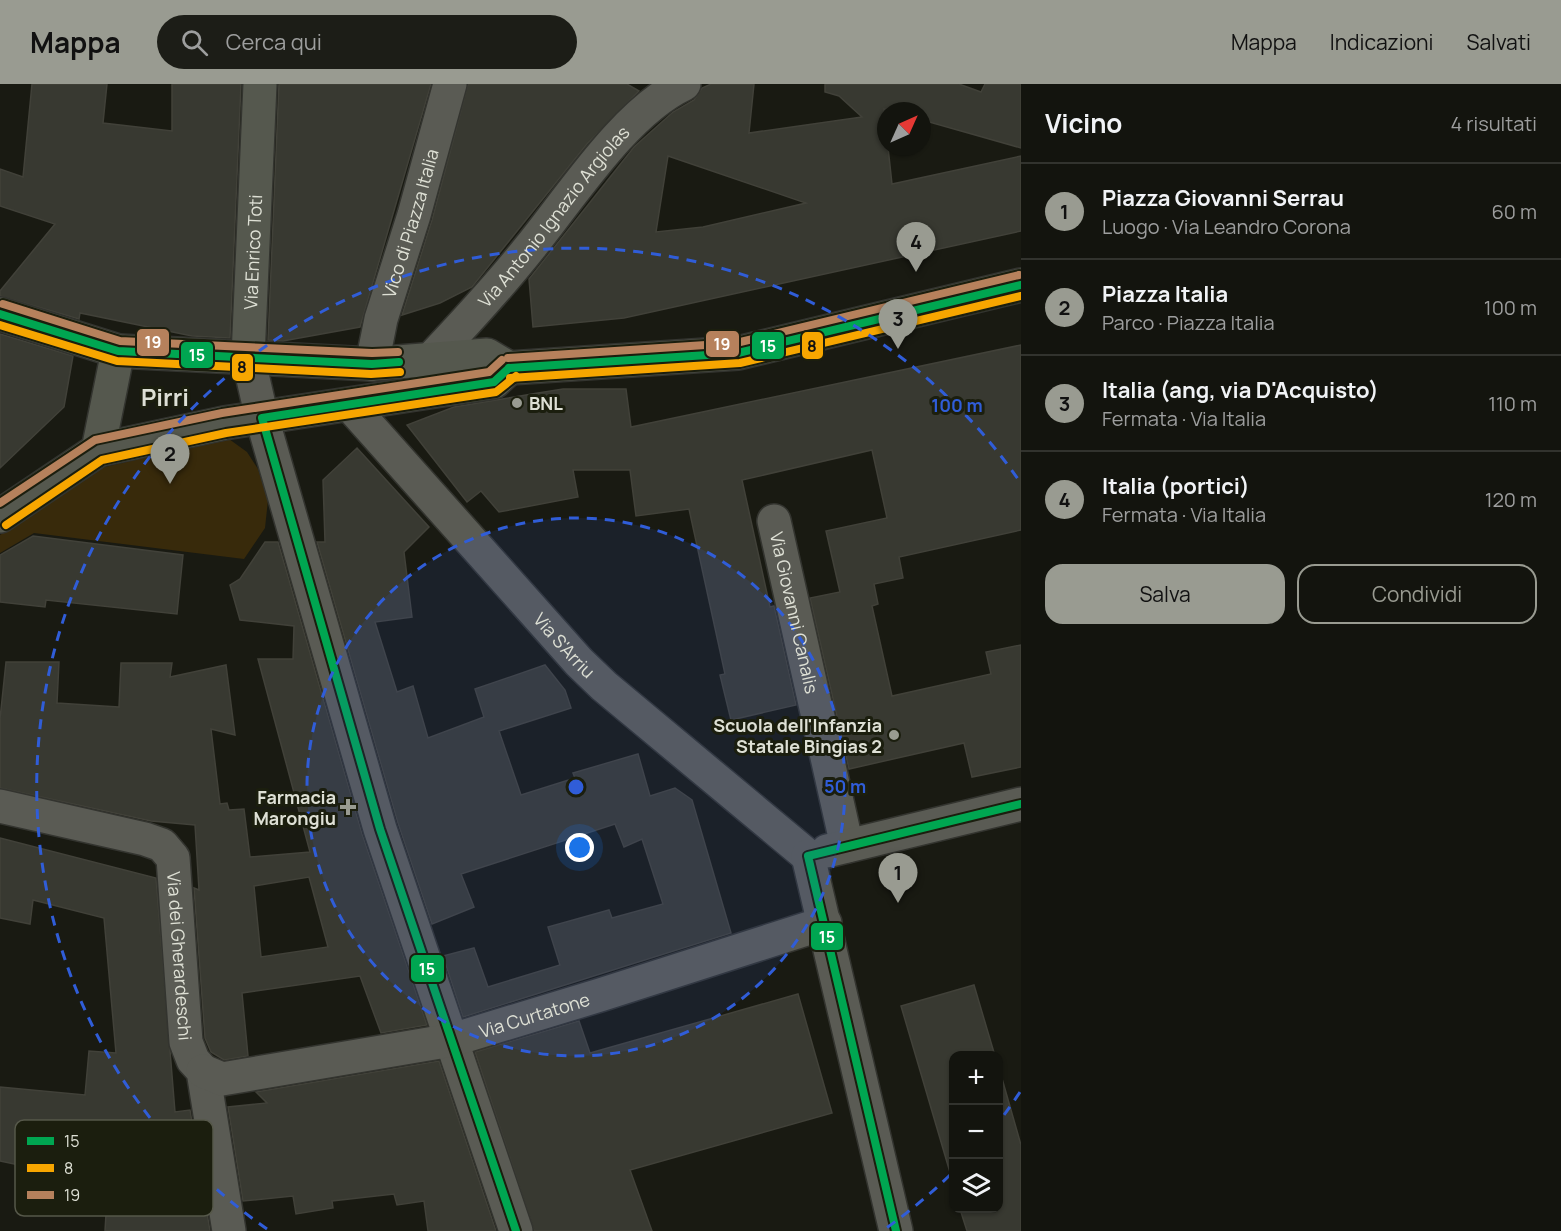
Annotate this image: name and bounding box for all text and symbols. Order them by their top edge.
search box [157,15,577,69]
text: Mappa [30,23,121,61]
icon: search [178,26,211,59]
text: Cerca qui [226,27,322,57]
text: Mappa [1231,28,1297,56]
text: Indicazioni [1330,28,1433,56]
text: Salvati [1466,28,1531,56]
north arrow [877,102,931,156]
text: Vicino [1045,105,1122,141]
text: 4 risultati [1450,110,1537,137]
street label: Via Antonio Ignazio Argiolas [472,120,634,312]
street label: Vico di Piazza Italia [377,146,444,301]
text: Piazza Giovanni Serrau [1102,183,1344,213]
street label: Via Enrico Toti [238,194,267,310]
text: 1 [1060,198,1069,225]
text: 60 m [1491,198,1537,225]
text: Luogo · Via Leandro Corona [1102,213,1351,240]
pin: 4 [896,222,936,272]
text: Piazza Italia [1102,279,1228,309]
text: 2 [1059,294,1070,321]
text: 100 m [1484,294,1537,321]
pin: 3 [878,300,918,349]
text: Parco · Piazza Italia [1102,309,1275,336]
line badge: 19 [136,328,170,357]
line badge: 19 [705,330,740,358]
text: 19 [145,331,161,353]
line badge: 15 [751,331,785,360]
line badge: 8 [801,331,824,360]
text: 19 [714,333,730,355]
text: 15 [760,335,776,357]
text: 8 [807,335,817,357]
line badge: 15 [180,341,214,369]
text: 15 [189,344,205,366]
line badge: 8 [231,353,254,382]
text: 8 [237,356,247,378]
text: Italia (ang, via D'Acquisto) [1102,375,1379,405]
district label: Pirri [141,380,189,413]
text: 3 [1059,390,1070,417]
text: 110 m [1488,390,1537,417]
place label: BNL [529,391,563,415]
text: 100 m [931,393,983,417]
marker: BNL [510,396,524,410]
text: Fermata · Via Italia [1102,405,1266,432]
pin: 2 [150,434,190,484]
text: Italia (portici) [1102,471,1250,501]
text: 4 [1058,486,1071,513]
text: 120 m [1485,486,1537,513]
text: Fermata · Via Italia [1102,501,1266,528]
street label: Via Giovanni Canalis [765,530,824,696]
button: Salva [1045,564,1285,624]
button: Condividi [1297,564,1537,624]
street label: Via S'Arriu [528,607,600,683]
place label: Scuola dell'Infanzia Statale Bingias 2 [713,713,882,758]
marker: Scuola dell'Infanzia Statale Bingias 2 [887,728,901,742]
text: 50 m [824,774,866,798]
centre of rings [566,777,586,797]
place label: Farmacia Marongiu [253,785,336,830]
marker: Farmacia Marongiu [341,800,355,814]
your location [565,833,594,862]
pin: 1 [878,854,918,903]
street label: Via dei Gherardeschi [162,871,198,1041]
line badge: 15 [810,922,844,951]
text: 15 [819,926,835,948]
line badge: 15 [410,954,445,983]
text: 15 [419,958,435,980]
street label: Via Curtatone [476,987,593,1043]
map controls [949,1051,1003,1213]
button: + [949,1051,1003,1105]
button: − [949,1105,1003,1159]
legend [15,1120,213,1216]
text: 15 [64,1130,79,1152]
text: 8 [64,1157,73,1179]
button: layers [949,1159,1003,1213]
text: 19 [64,1184,80,1206]

